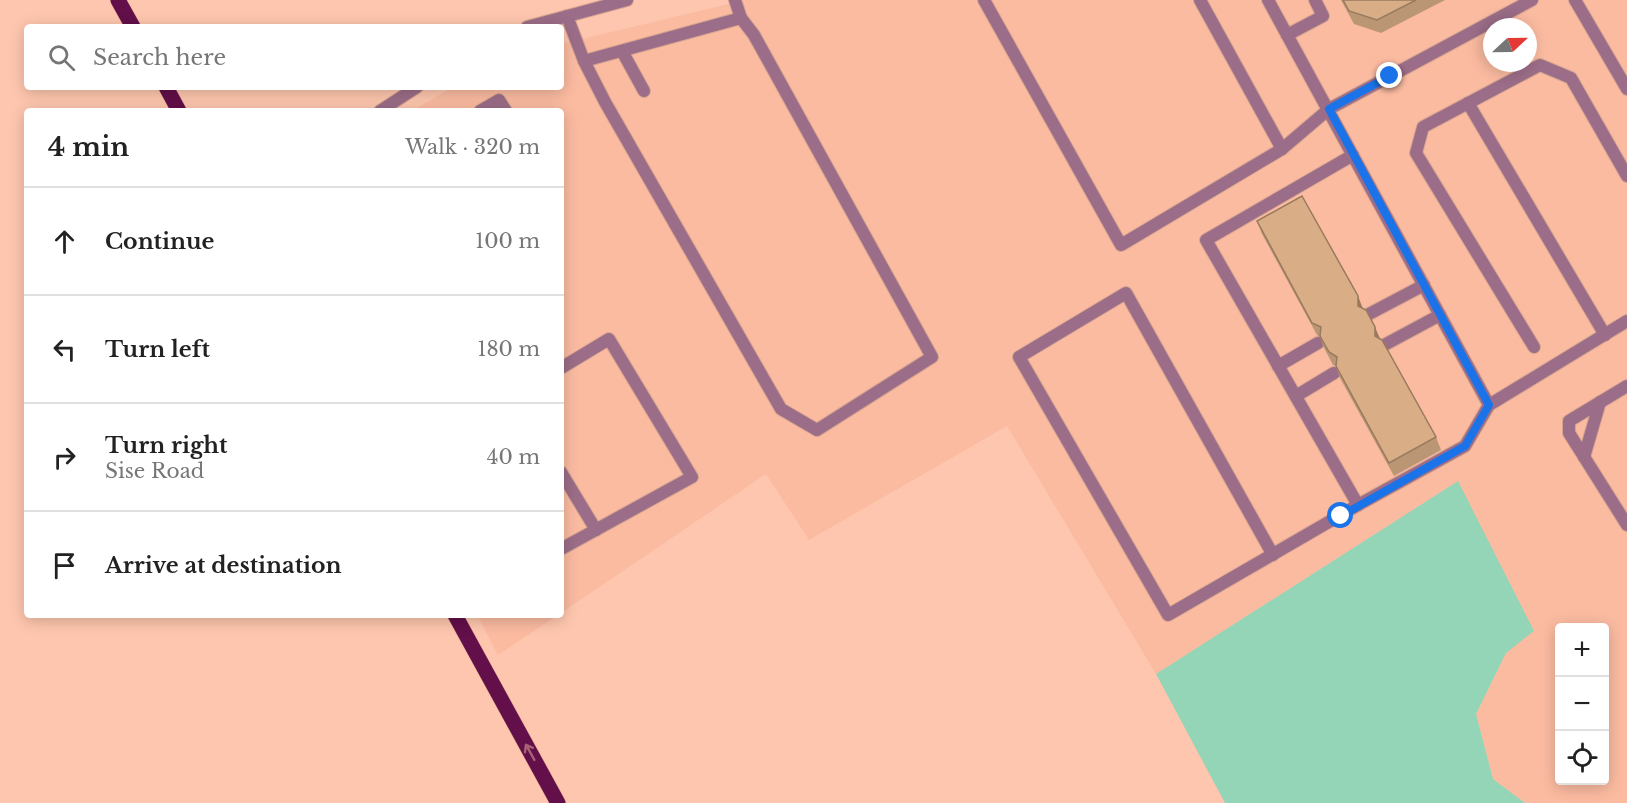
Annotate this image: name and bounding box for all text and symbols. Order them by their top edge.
north arrow [1483,18,1537,72]
search box [24,24,564,90]
icon: search [45,41,78,74]
text: Search here [93,44,226,71]
route end [1376,62,1402,88]
text: 4 min [48,131,129,163]
text: Walk · 320 m [405,135,540,159]
icon: ahead [48,225,81,258]
text: Continue [105,228,214,255]
text: 100 m [475,229,540,253]
icon: left [48,333,81,366]
text: Turn left [105,336,210,363]
text: 180 m [477,337,540,361]
text: Turn right [105,432,227,459]
icon: right [48,441,81,474]
text: 40 m [487,445,540,469]
text: Sise Road [105,459,204,483]
route start [1327,502,1353,528]
icon: arrive [48,549,81,582]
text: Arrive at destination [105,552,342,579]
map controls [1555,623,1609,785]
button: + [1555,623,1609,677]
button: − [1555,677,1609,731]
button: locate [1555,731,1609,785]
one-way arrow [524,744,536,761]

